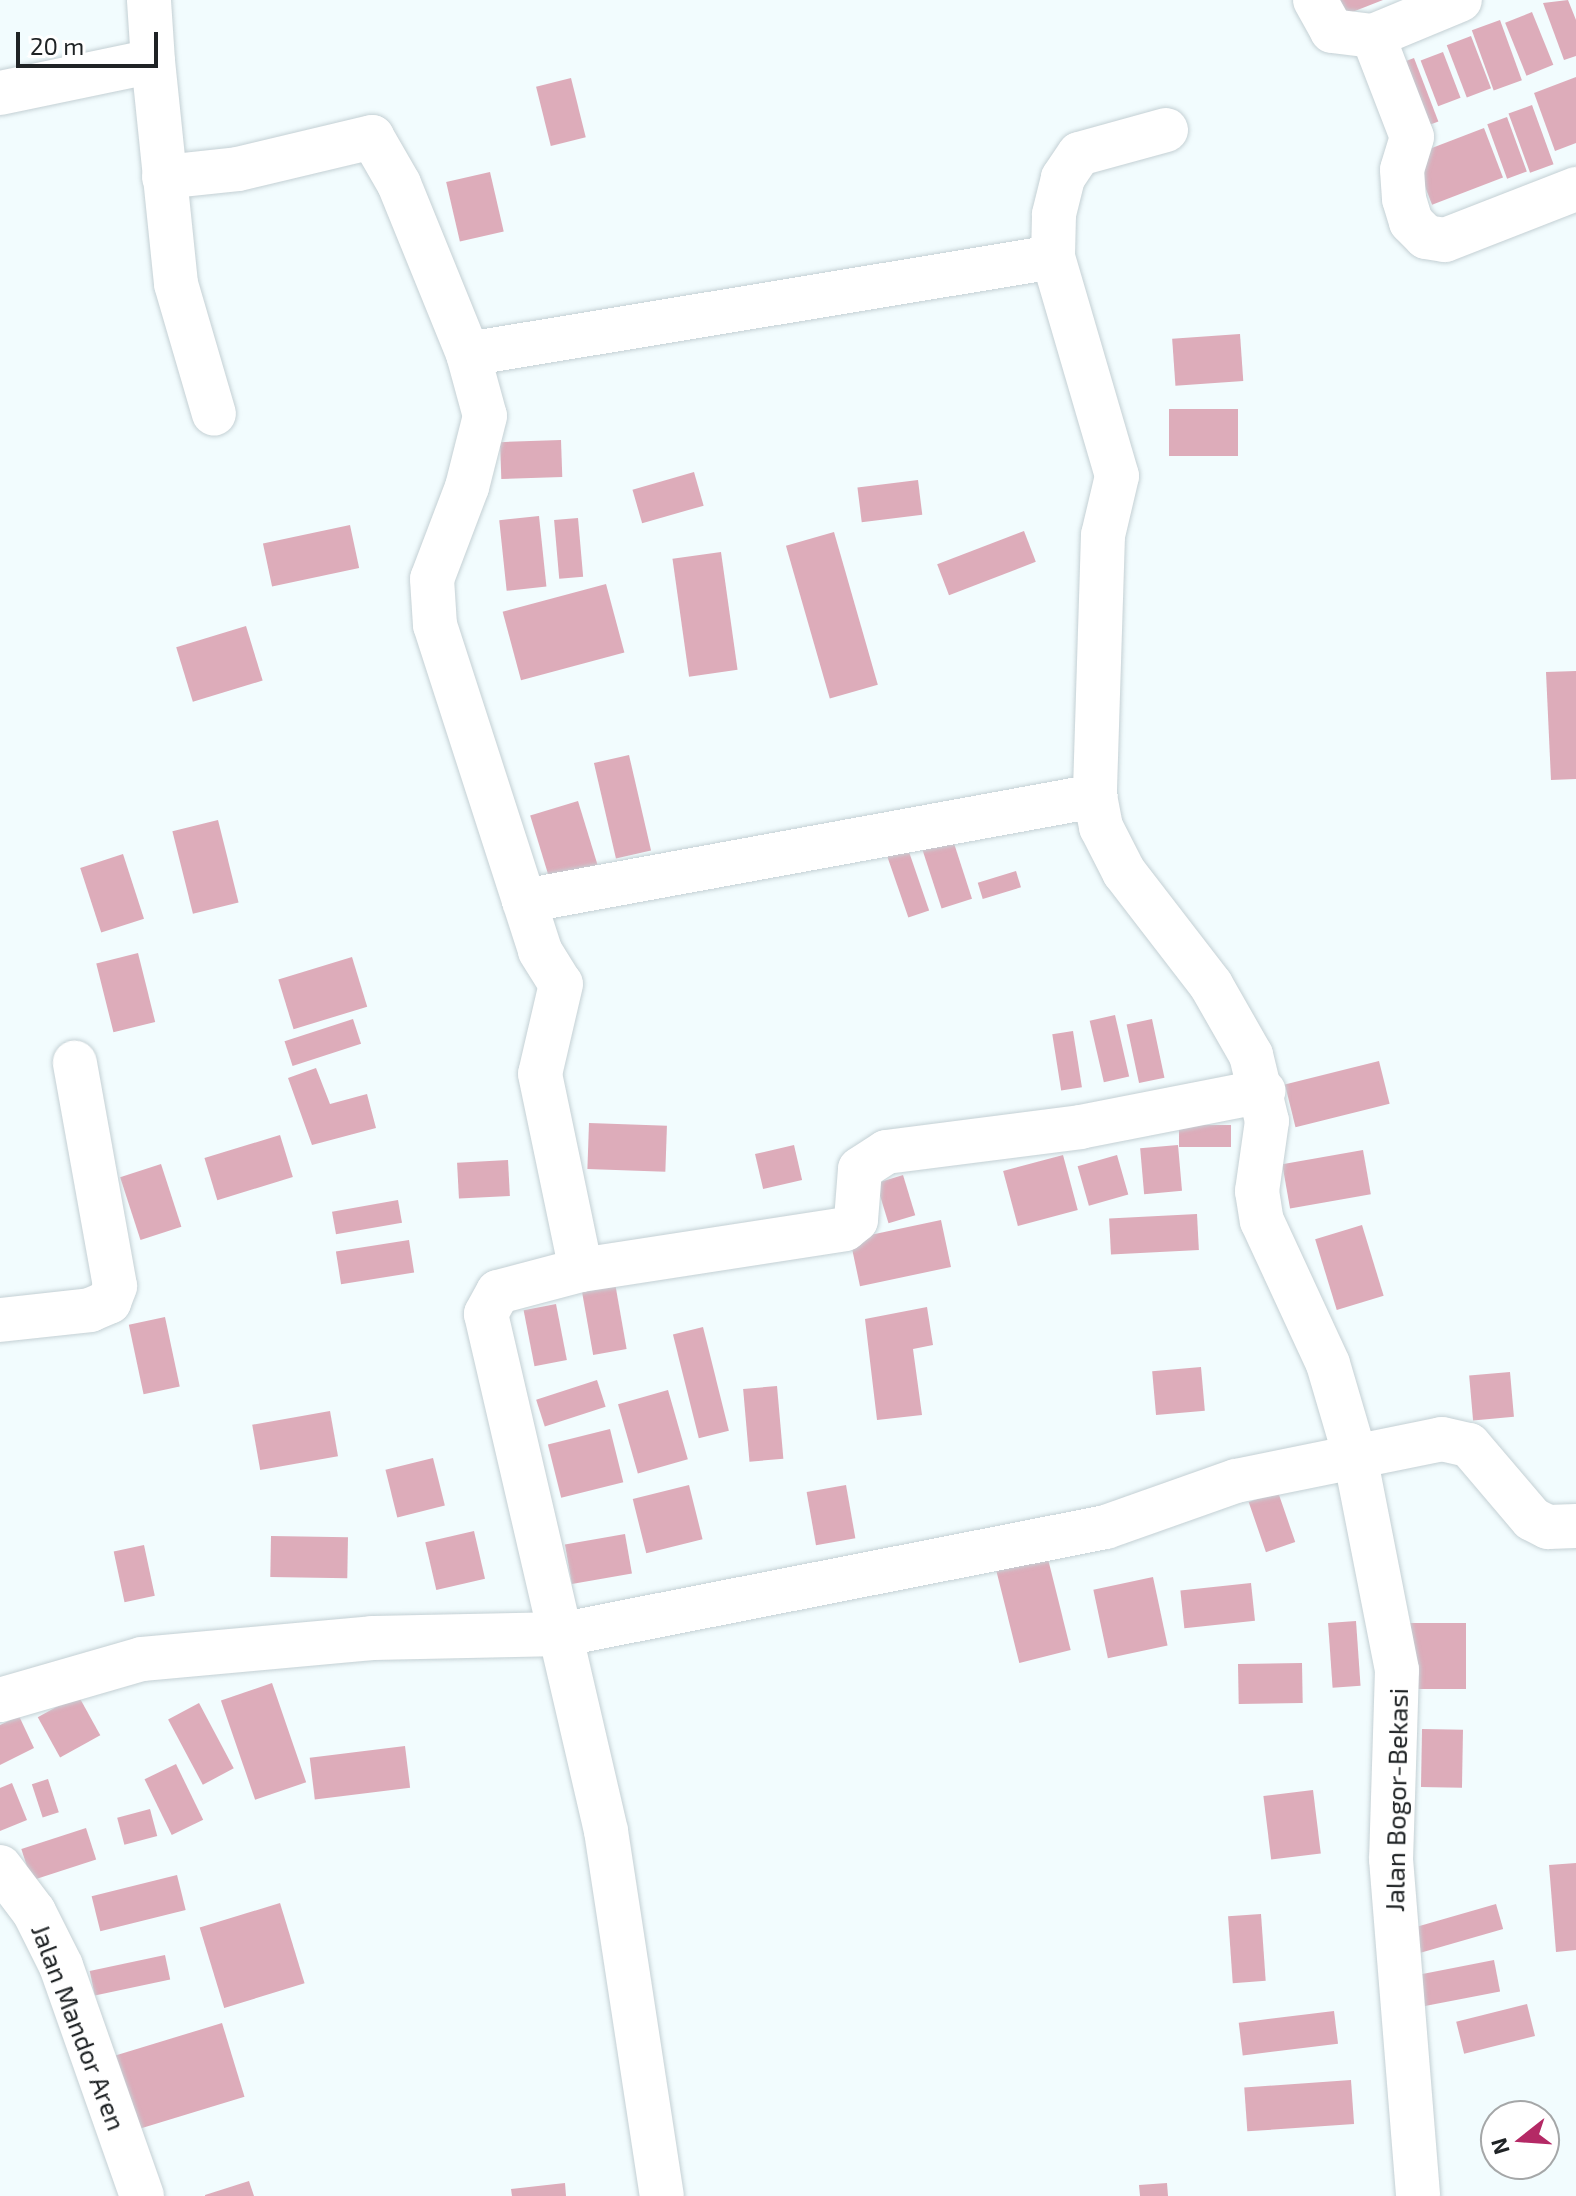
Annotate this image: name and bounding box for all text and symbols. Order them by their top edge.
scale bar [20,16,162,66]
text: 20 m [30,31,84,60]
street label: Jalan Bogor-Bekasi [1378,1688,1414,1912]
street label: Jalan Mandor Aren [25,1919,133,2135]
north arrow [1480,2100,1560,2180]
text: N [1484,2135,1514,2158]

